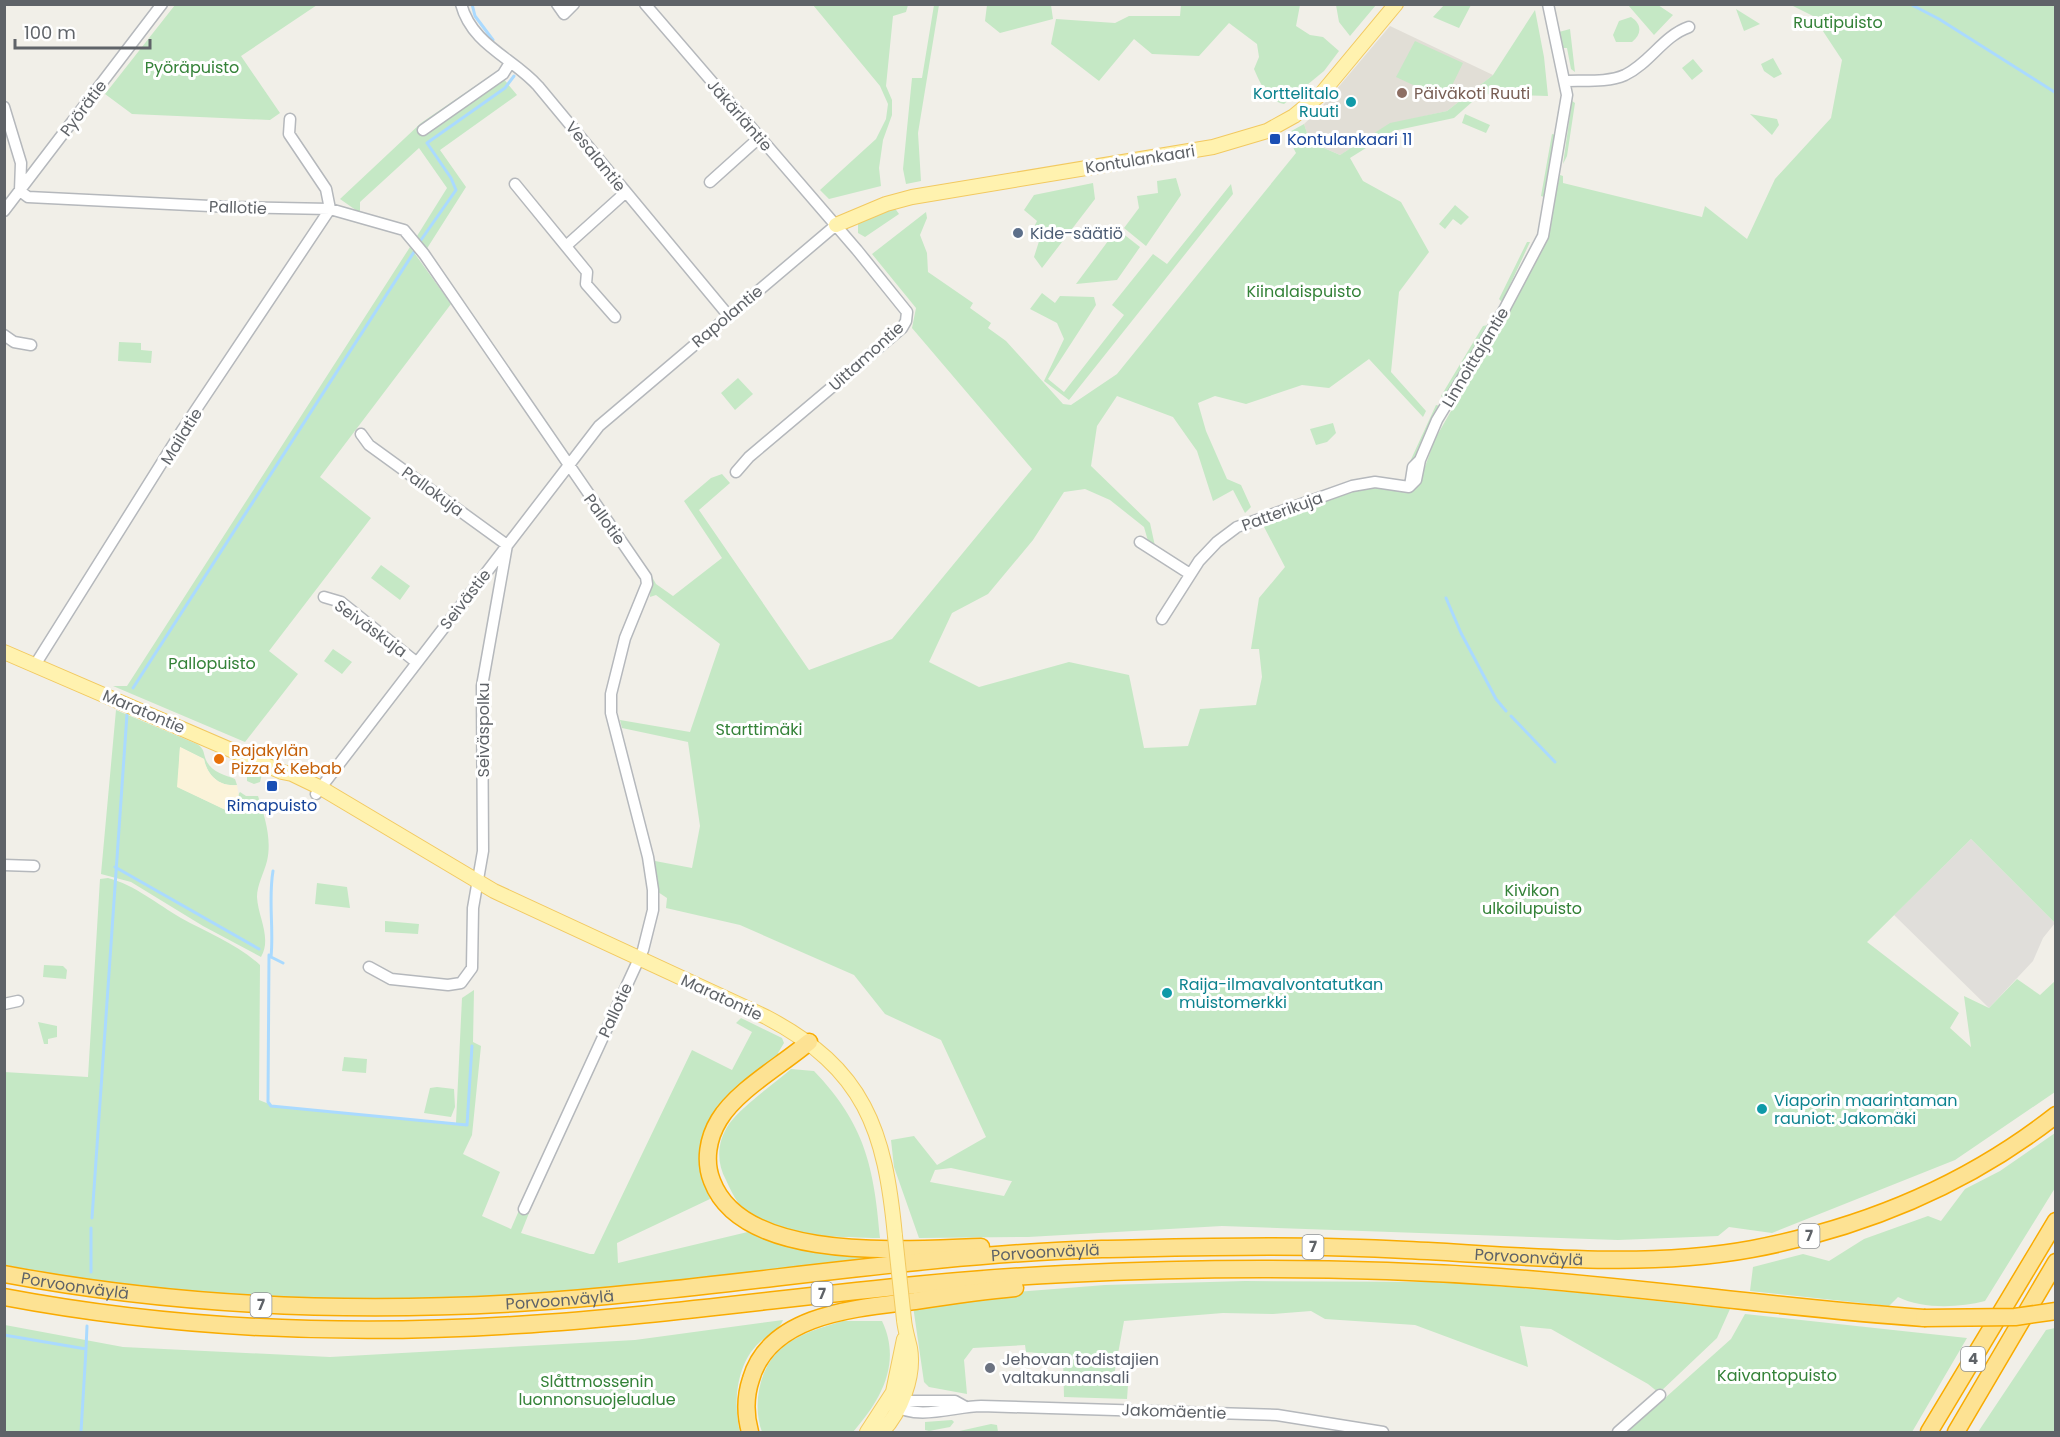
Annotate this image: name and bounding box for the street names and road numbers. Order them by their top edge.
street label: Jäkärläntie [702,74,778,157]
street label: Pyörätie [55,75,112,141]
street label: Vesalantie [560,116,631,196]
street label: Kontulankaari [1084,139,1197,180]
street label: Pallotie [209,195,267,220]
street label: Rapolantie [687,280,768,353]
street label: Linnoittajantie [1437,303,1514,411]
street label: Uittamontie [824,316,909,396]
street label: Mailatie [155,403,208,469]
street label: Pallokuja [397,461,468,522]
street label: Patterikuja [1238,486,1326,537]
street label: Pallotie [578,489,631,550]
street label: Seivästie [434,564,496,634]
street label: Seiväskuja [330,594,412,663]
street label: Seiväspolku [472,683,495,777]
street label: Maratontie [99,684,189,739]
street label: Maratontie [677,969,766,1026]
street label: Pallotie [593,979,638,1041]
road number: 7 [1798,1224,1820,1248]
road number: 7 [1302,1235,1324,1259]
street label: Porvoonväylä [990,1238,1100,1267]
street label: Porvoonväylä [1474,1243,1584,1271]
street label: Porvoonväylä [19,1266,130,1305]
road number: 7 [812,1282,832,1306]
street label: Porvoonväylä [505,1284,615,1316]
road number: 7 [250,1293,272,1317]
road number: 4 [1961,1347,1985,1371]
street label: Jakomäentie [1121,1398,1227,1425]

